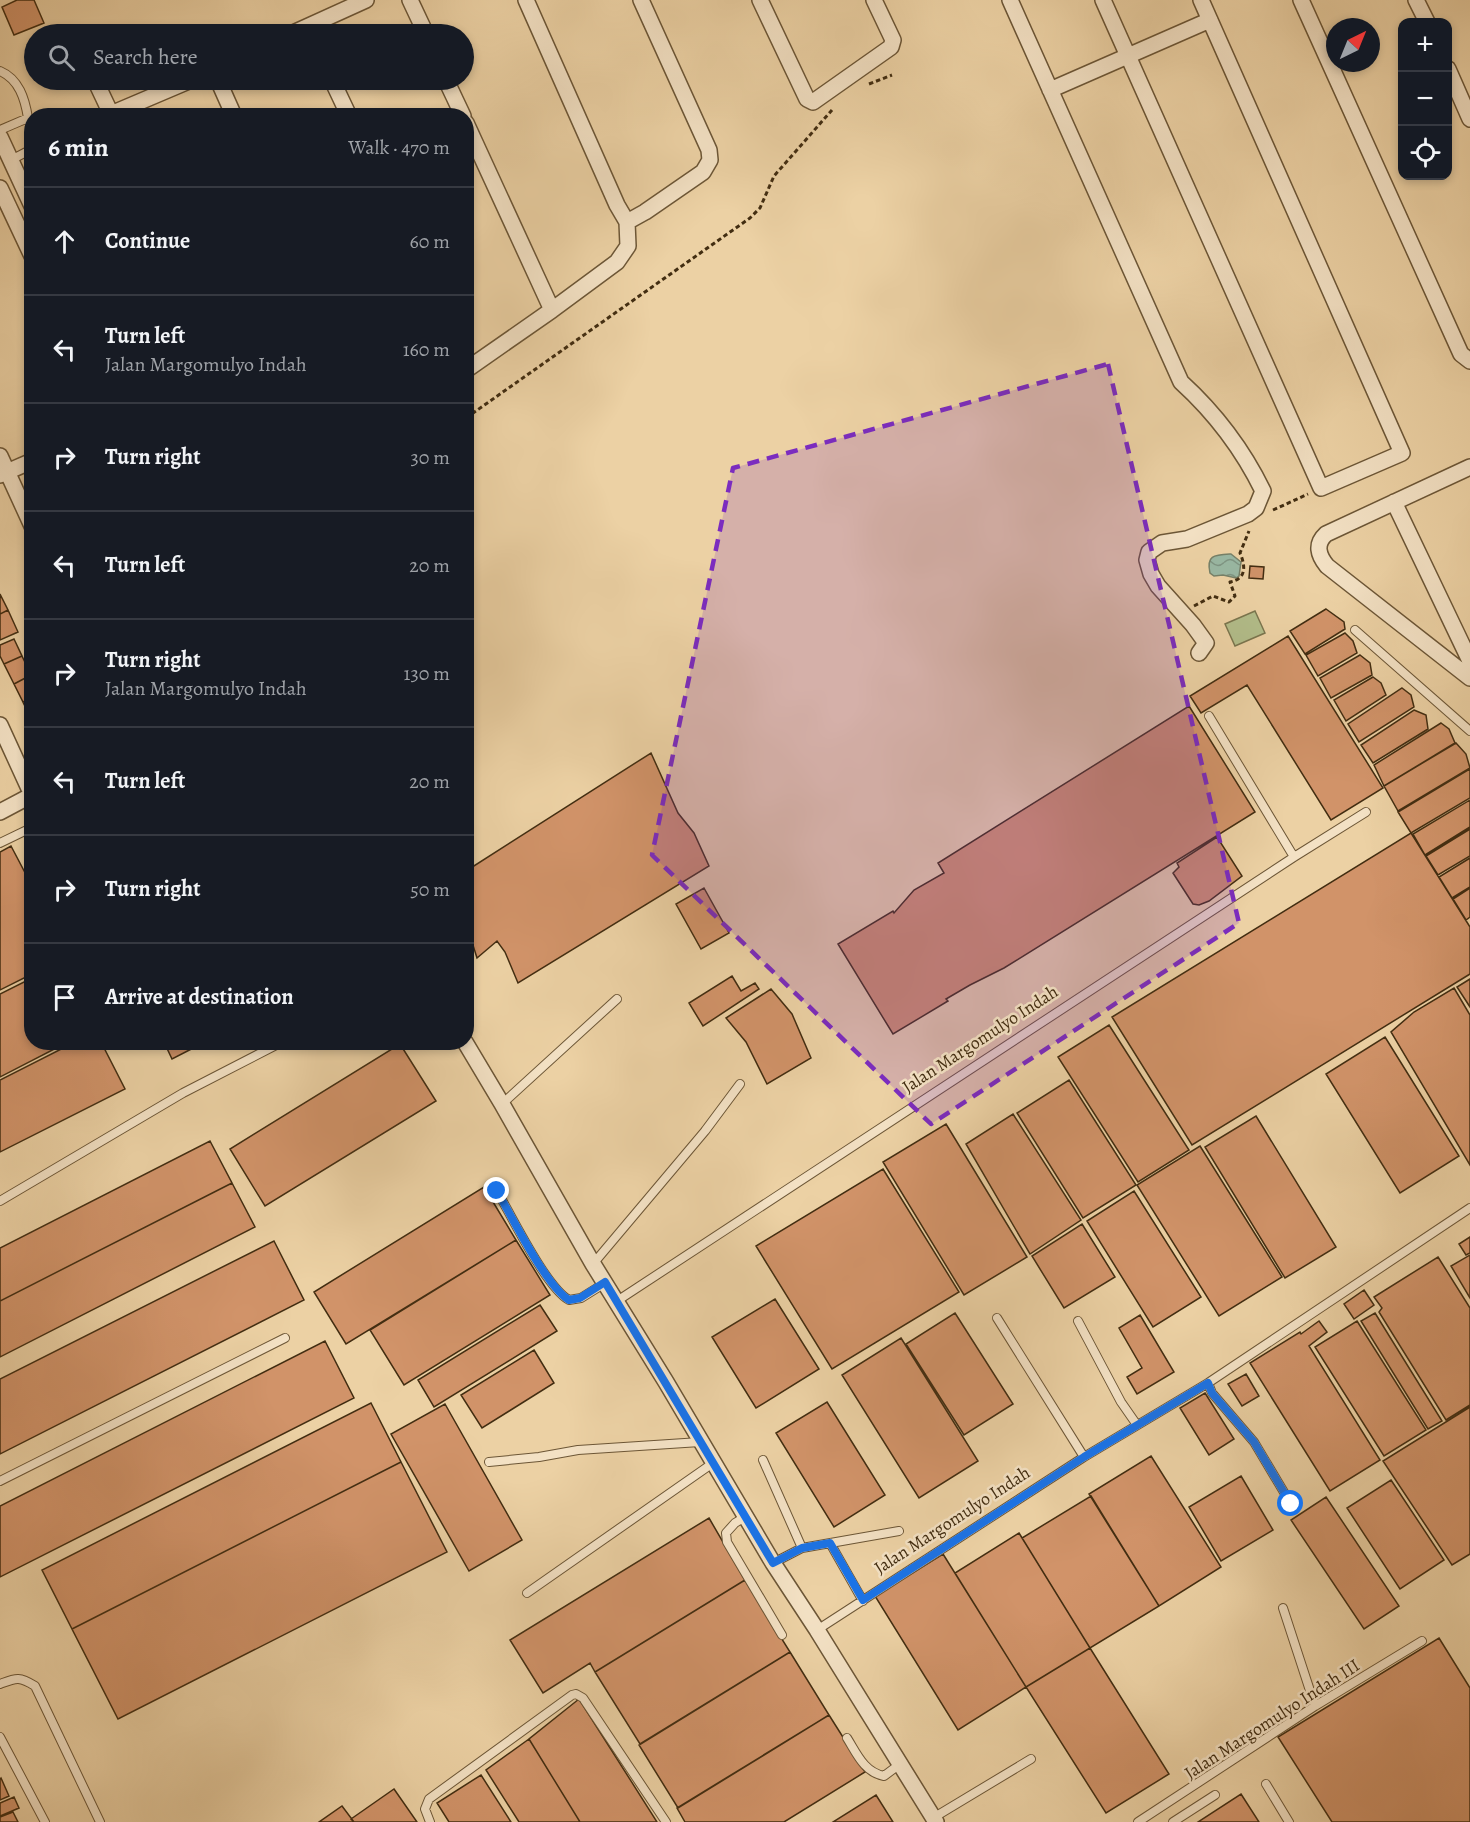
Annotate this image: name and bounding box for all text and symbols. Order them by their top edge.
north arrow [1326,18,1380,72]
map controls [1398,18,1452,180]
button: + [1398,18,1452,72]
search box [24,24,474,90]
icon: search [45,41,78,74]
text: Search here [93,42,198,72]
button: − [1398,72,1452,126]
button: locate [1398,126,1452,180]
text: 6 min [48,130,109,165]
text: Walk · 470 m [348,134,450,161]
icon: ahead [48,225,81,258]
text: Continue [105,226,190,256]
text: 60 m [410,228,450,255]
text: Turn left [105,321,185,351]
icon: left [48,333,81,366]
text: 160 m [403,336,450,363]
text: Jalan Margomulyo Indah [105,351,307,378]
icon: right [48,441,81,474]
text: Turn right [105,442,201,472]
text: 30 m [410,444,450,471]
icon: left [48,549,81,582]
text: Turn left [105,550,185,580]
text: 20 m [409,552,450,579]
text: Turn right [105,645,201,675]
icon: right [48,657,81,690]
text: 130 m [404,660,450,687]
text: Jalan Margomulyo Indah [105,675,307,702]
icon: left [48,765,81,798]
text: Turn left [105,766,185,796]
text: 20 m [409,768,450,795]
icon: right [48,873,81,906]
text: Turn right [105,874,201,904]
text: 50 m [410,876,450,903]
street label: Jalan Margomulyo Indah [897,979,1063,1098]
icon: arrive [48,981,81,1014]
text: Arrive at destination [105,982,294,1012]
route end [483,1177,509,1203]
street label: Jalan Margomulyo Indah [869,1460,1035,1579]
route start [1277,1490,1303,1516]
street label: Jalan Margomulyo Indah III [1180,1653,1364,1785]

